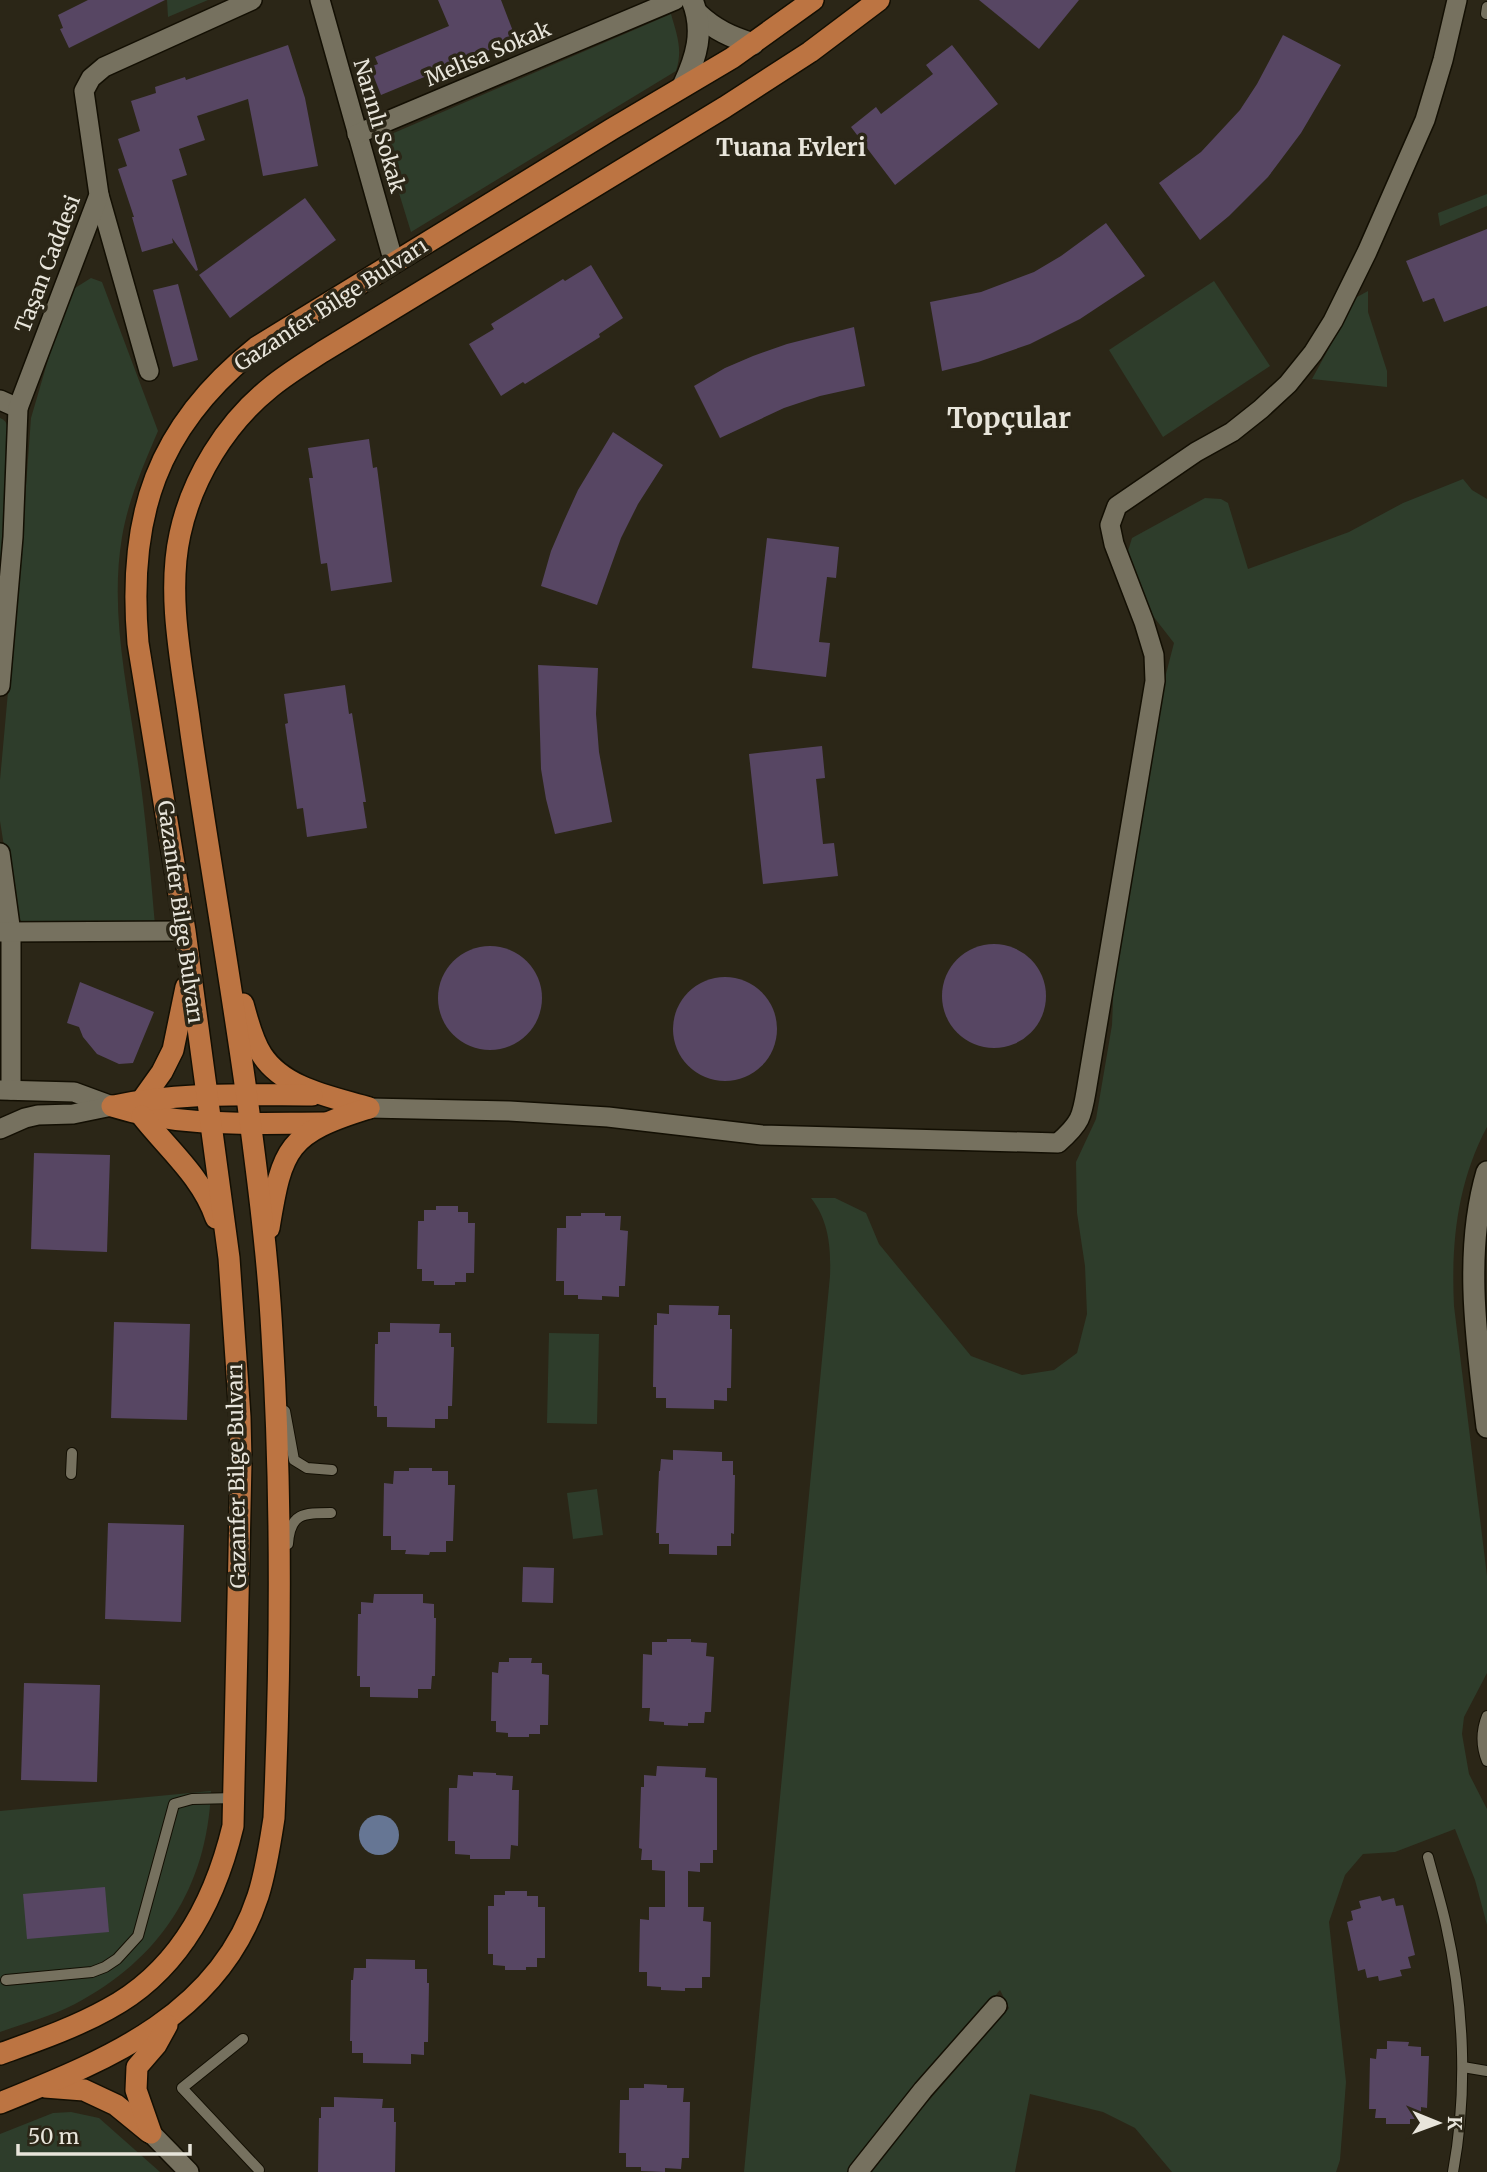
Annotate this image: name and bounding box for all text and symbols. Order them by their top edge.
street label: Melisa Sokak [421,15,556,92]
street label: Narınlı Sokak [347,56,412,197]
district label: Tuana Evleri [716,132,866,163]
street label: Taşan Caddesi [9,191,86,336]
street label: Gazanfer Bilge Bulvarı [229,232,433,377]
district label: Topçular [947,400,1071,436]
street label: Gazanfer Bilge Bulvarı [151,799,210,1025]
street label: Gazanfer Bilge Bulvarı [221,1363,252,1589]
north arrow [1403,2088,1473,2158]
scale bar [18,2112,189,2156]
text: K [1443,2116,1467,2131]
text: 50 m [28,2123,79,2150]

